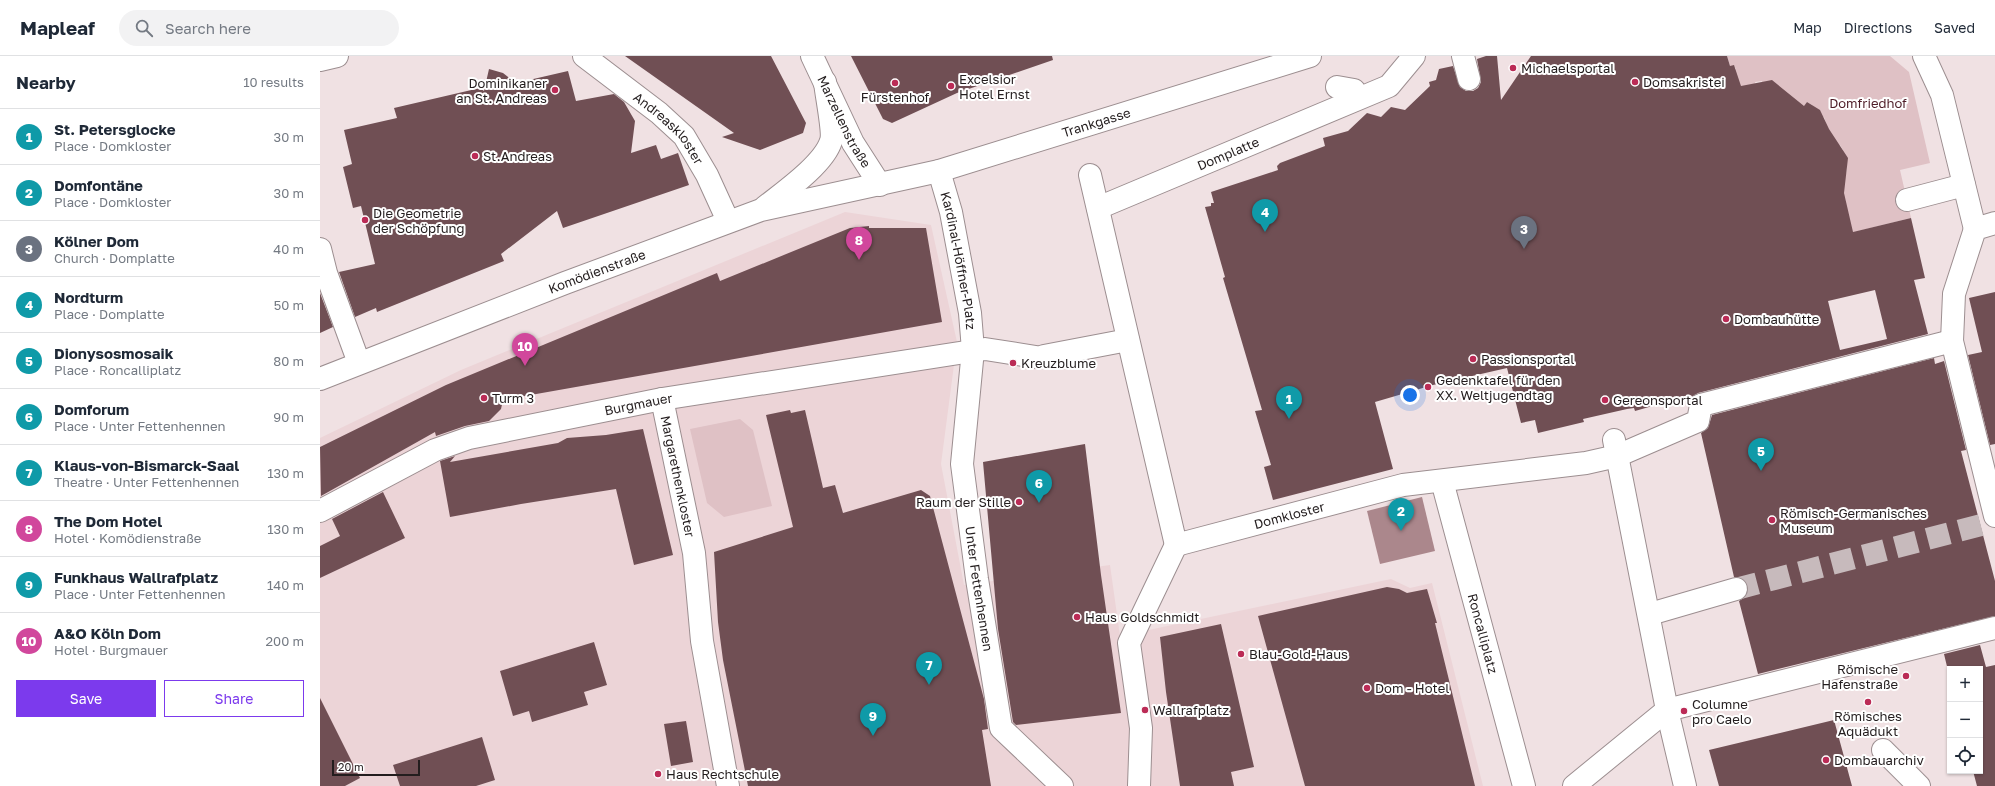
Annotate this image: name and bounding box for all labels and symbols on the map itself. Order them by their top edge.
place label: Michaelsportal [1521,60,1615,76]
marker: Michaelsportal [1508,63,1518,73]
place label: Excelsior Hotel Ernst [959,71,1030,102]
street label: Marzellenstraße [814,73,875,170]
place label: Domsakristei [1643,74,1725,90]
place label: Dominikaner an St. Andreas [456,75,547,106]
marker: Domsakristei [1630,77,1640,87]
marker: Fürstenhof [890,78,900,88]
marker: Excelsior Hotel Ernst [946,81,956,91]
marker: Dominikaner an St. Andreas [550,85,560,95]
street label: Andreaskloster [630,89,707,167]
place label: Fürstenhof [861,89,930,105]
park label: Domfriedhof [1829,95,1907,111]
street label: Trankgasse [1060,104,1132,140]
street label: Domplatte [1195,133,1261,174]
place label: St.Andreas [483,148,552,164]
marker: St.Andreas [470,151,480,161]
street label: Kardinal-Höffner-Platz [937,190,979,331]
pin: 4 [1252,199,1278,232]
place label: Die Geometrie der Schöpfung [373,205,465,236]
marker: Die Geometrie der Schöpfung [360,215,370,225]
pin: 3 [1511,216,1537,249]
pin: 8 [846,227,872,260]
street label: Komödienstraße [546,246,648,297]
place label: Dombauhütte [1734,311,1819,327]
marker: Dombauhütte [1721,314,1731,324]
pin: 10 [512,333,538,366]
place label: Passionsportal [1481,351,1575,367]
marker: Passionsportal [1468,354,1478,364]
place label: Kreuzblume [1021,355,1096,371]
marker: Kreuzblume [1008,358,1018,368]
place label: Gedenktafel für den XX. Weltjugendtag [1436,372,1560,403]
marker: Gedenktafel für den XX. Weltjugendtag [1423,382,1433,392]
your location [1400,385,1420,405]
pin: 1 [1276,386,1302,419]
place label: Turm 3 [492,390,534,406]
street label: Burgmauer [603,390,673,418]
place label: Gereonsportal [1613,392,1703,408]
marker: Turm 3 [479,393,489,403]
marker: Gereonsportal [1600,395,1610,405]
street label: Margarethenkloster [658,414,699,539]
pin: 5 [1748,438,1774,471]
pin: 6 [1026,470,1052,503]
place label: Raum der Stille [916,494,1011,510]
marker: Raum der Stille [1014,497,1024,507]
street label: Domkloster [1252,498,1326,532]
pin: 2 [1388,498,1414,531]
place label: Römisch-Germanisches Museum [1780,505,1927,536]
marker: Römisch-Germanisches Museum [1767,515,1777,525]
street label: Unter Fettenhennen [962,525,997,652]
street label: Roncalliplatz [1465,592,1502,676]
place label: Haus Goldschmidt [1085,609,1199,625]
marker: Haus Goldschmidt [1072,612,1082,622]
place label: Blau-Gold-Haus [1249,646,1348,662]
marker: Blau-Gold-Haus [1236,649,1246,659]
pin: 7 [916,652,942,685]
place label: Römische Hafenstraße [1821,661,1898,692]
marker: Römische Hafenstraße [1901,671,1911,681]
place label: Dom - Hotel [1375,680,1449,696]
marker: Dom - Hotel [1362,683,1372,693]
place label: Columne pro Caelo [1692,696,1752,727]
marker: Römisches Aquädukt [1863,697,1873,707]
place label: Wallrafplatz [1153,702,1229,718]
pin: 9 [860,703,886,736]
marker: Wallrafplatz [1140,705,1150,715]
marker: Columne pro Caelo [1679,706,1689,716]
place label: Römisches Aquädukt [1834,708,1902,739]
place label: Dombauarchiv [1834,752,1924,768]
marker: Dombauarchiv [1821,755,1831,765]
scale bar [332,758,420,777]
place label: Haus Rechtschule [666,766,779,782]
marker: Haus Rechtschule [653,769,663,779]

